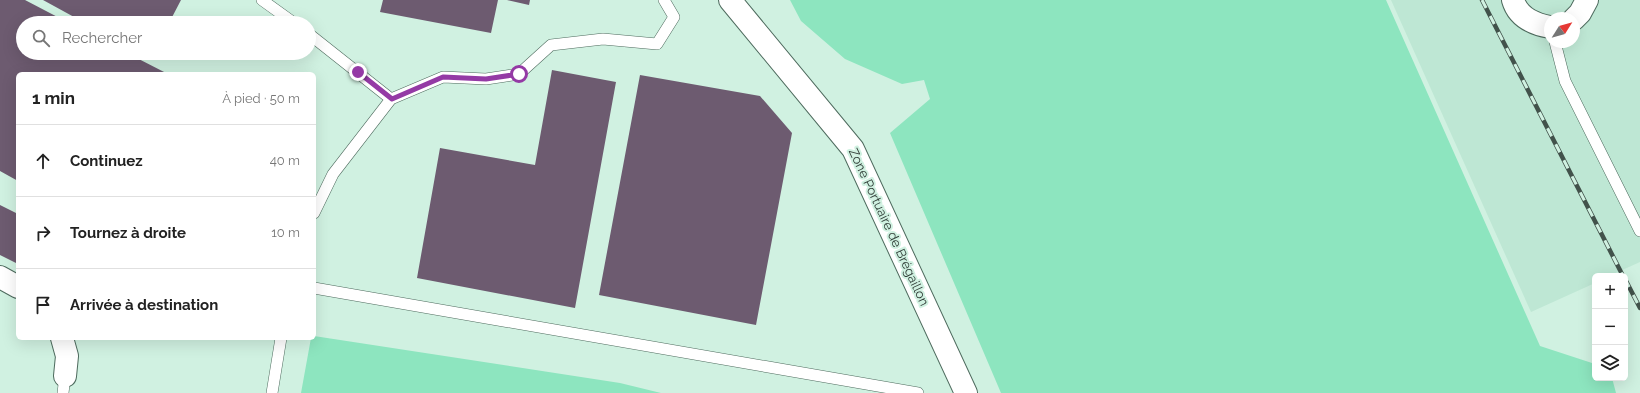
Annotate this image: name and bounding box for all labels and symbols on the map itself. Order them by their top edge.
north arrow [1544,12,1580,48]
route end [349,63,367,81]
route start [510,65,528,83]
street label: Zone Portuaire de Brégaillon [846,146,932,308]

